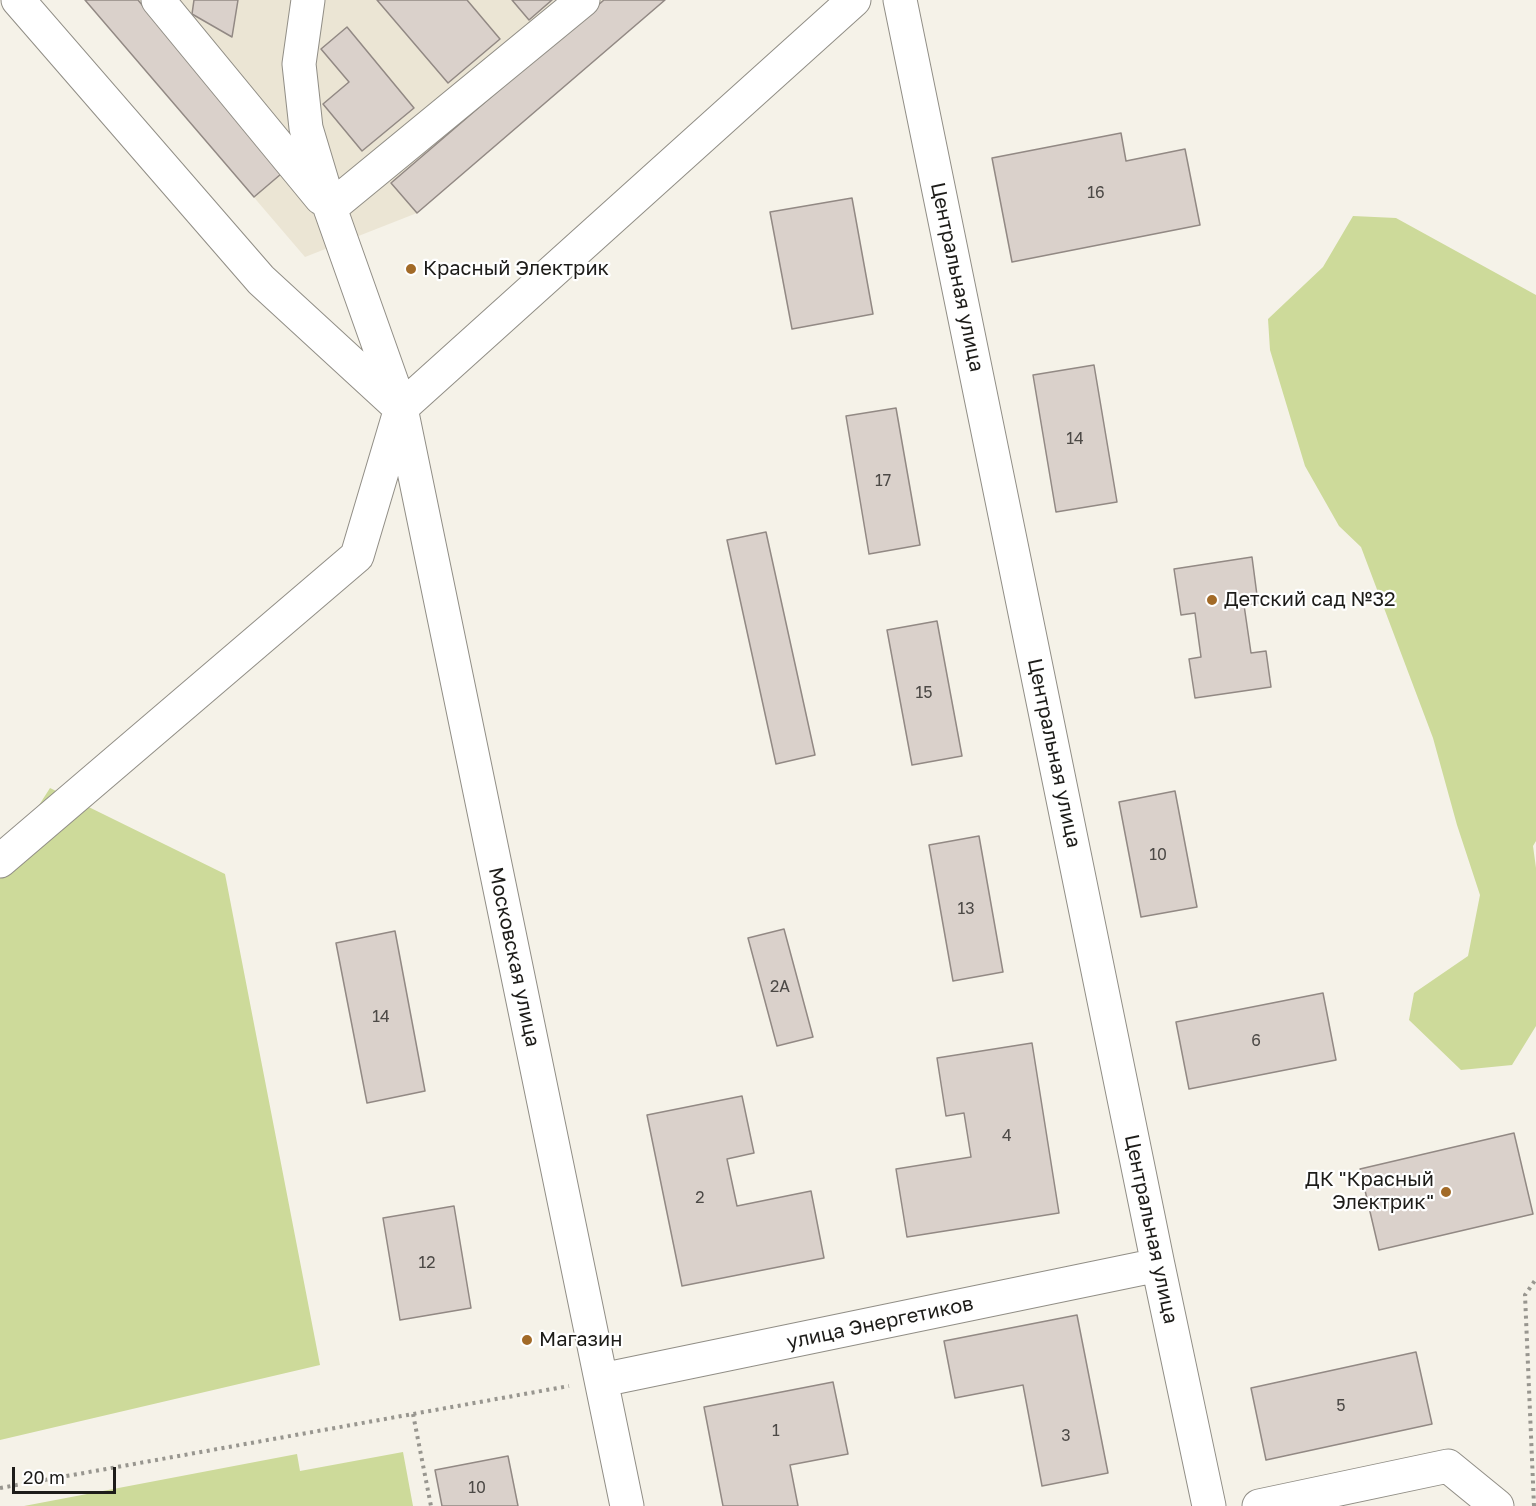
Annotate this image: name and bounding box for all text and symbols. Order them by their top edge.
street label: Центральная улица [925,180,989,374]
house number: 16 [1087,183,1105,203]
place label: Красный Электрик [423,257,609,281]
marker: Красный Электрик [404,262,418,276]
house number: 14 [1066,429,1084,449]
house number: 17 [875,471,891,491]
place label: Детский сад №32 [1224,588,1396,612]
marker: Детский сад №32 [1205,593,1219,607]
street label: Центральная улица [1022,656,1086,850]
house number: 15 [915,683,933,703]
house number: 10 [1149,845,1167,865]
street label: Московская улица [483,865,545,1049]
house number: 13 [957,899,975,919]
house number: 2А [770,977,790,997]
house number: 14 [372,1007,390,1027]
house number: 6 [1251,1031,1261,1051]
house number: 4 [1002,1126,1012,1146]
street label: Центральная улица [1119,1132,1183,1326]
place label: ДК "Красный Электрик" [1305,1168,1434,1215]
marker: ДК "Красный Электрик" [1439,1185,1453,1199]
house number: 2 [695,1188,705,1208]
house number: 12 [418,1253,436,1273]
street label: улица Энергетиков [785,1292,975,1354]
place label: Магазин [539,1328,622,1352]
marker: Магазин [520,1333,534,1347]
house number: 5 [1336,1396,1346,1416]
house number: 1 [772,1421,780,1441]
house number: 3 [1061,1426,1071,1446]
scale bar [15,1455,118,1493]
text: 20 m [23,1466,65,1488]
house number: 10 [468,1478,486,1498]

